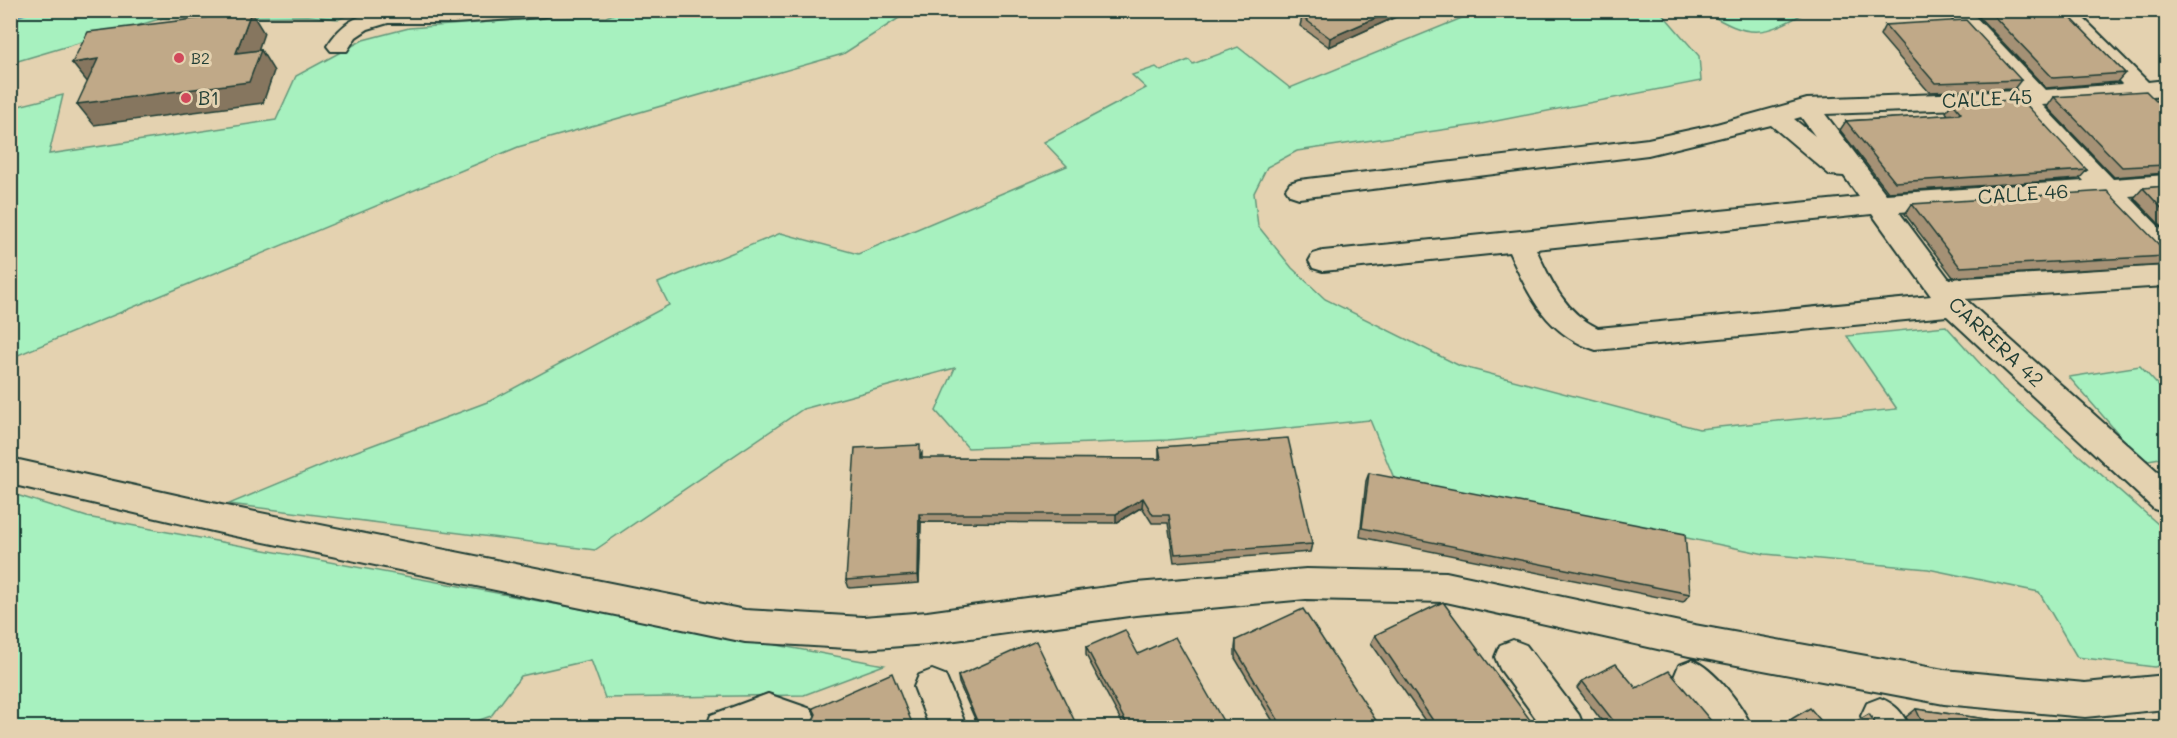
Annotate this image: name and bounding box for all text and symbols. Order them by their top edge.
place label: B2 [191,47,210,68]
marker: B2 [172,51,186,65]
street label: CALLE 45 [1941,83,2033,113]
place label: B1 [198,84,219,110]
marker: B1 [179,91,193,105]
street label: CALLE 46 [1977,177,2069,209]
street label: CARRERA 42 [1944,290,2050,392]

